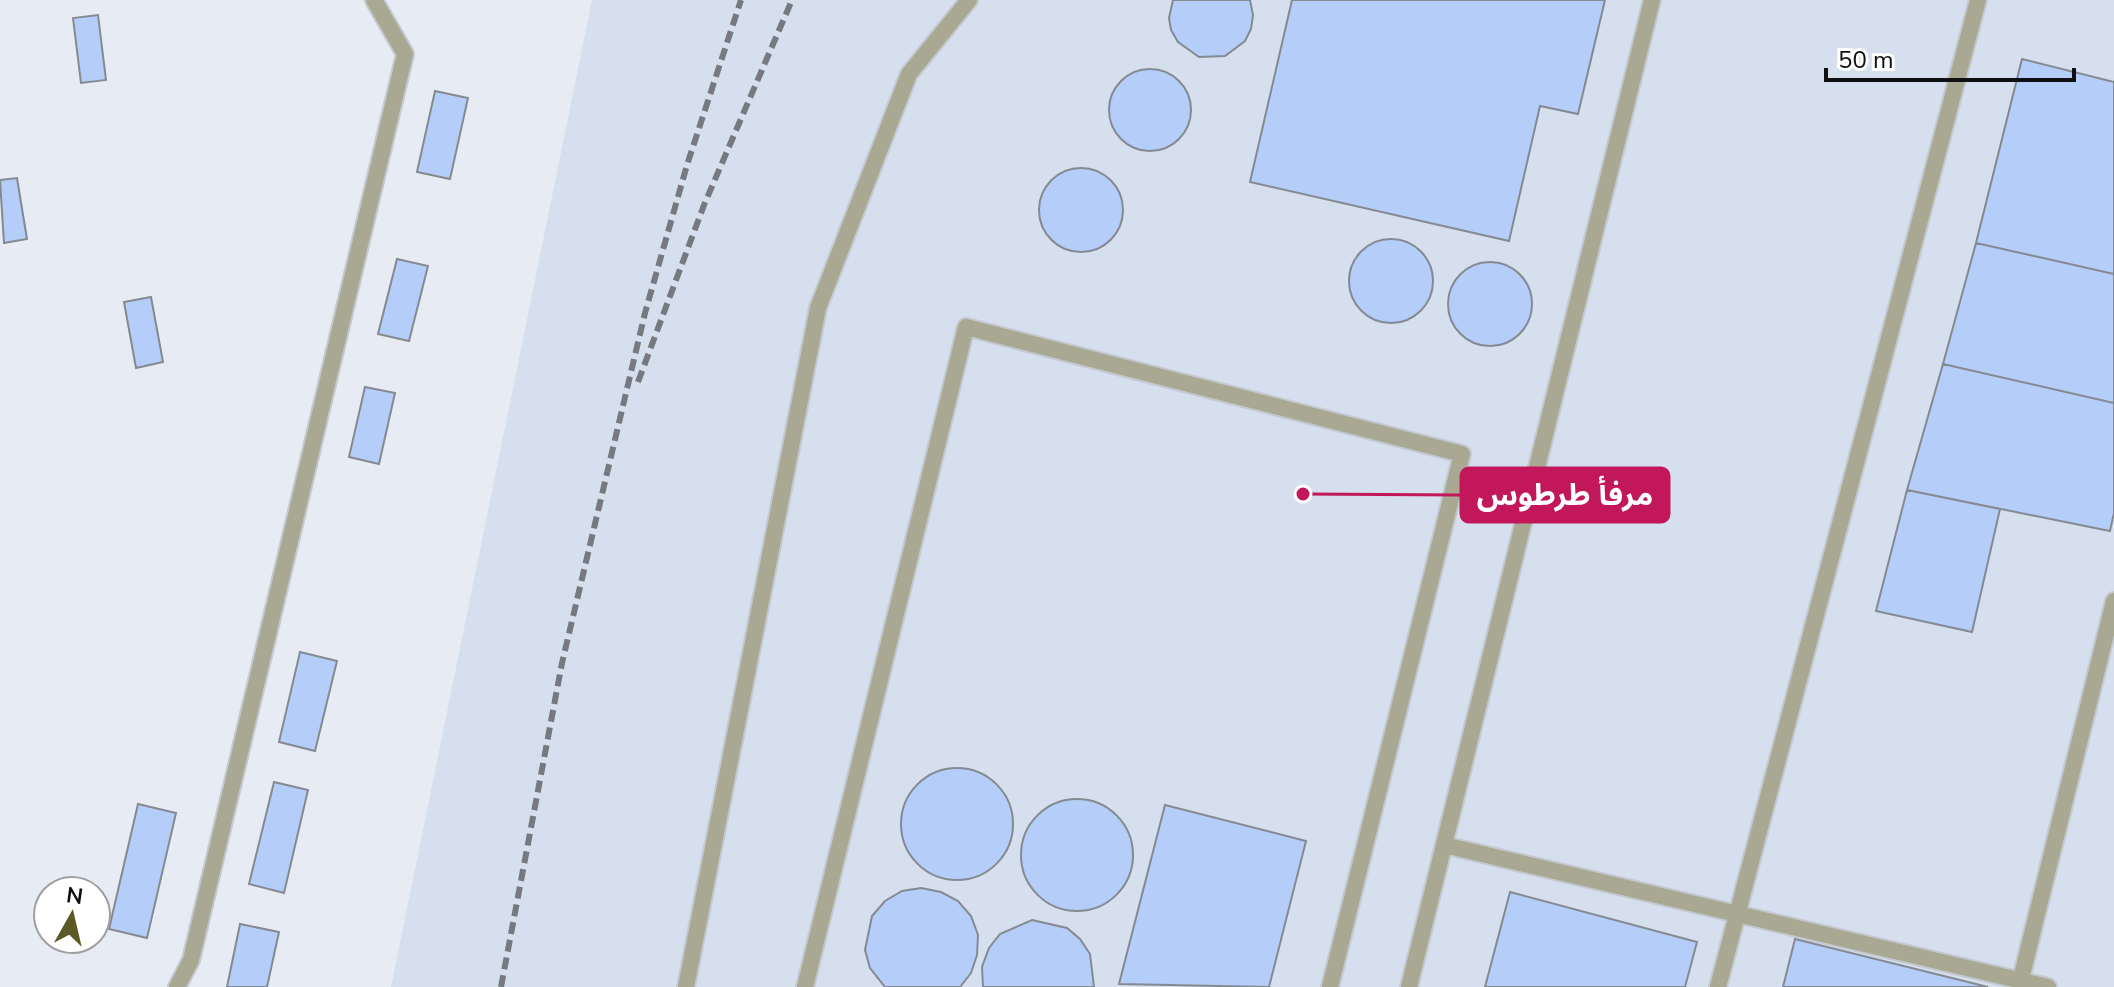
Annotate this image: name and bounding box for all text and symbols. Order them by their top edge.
scale bar [1826,32,2074,82]
text: 50 m [1838,44,1894,76]
callout: مرفأ طرطوس [1461,468,1669,522]
text: مرفأ طرطوس [1477,475,1653,516]
north arrow [32,875,112,955]
text: N [64,880,85,912]

